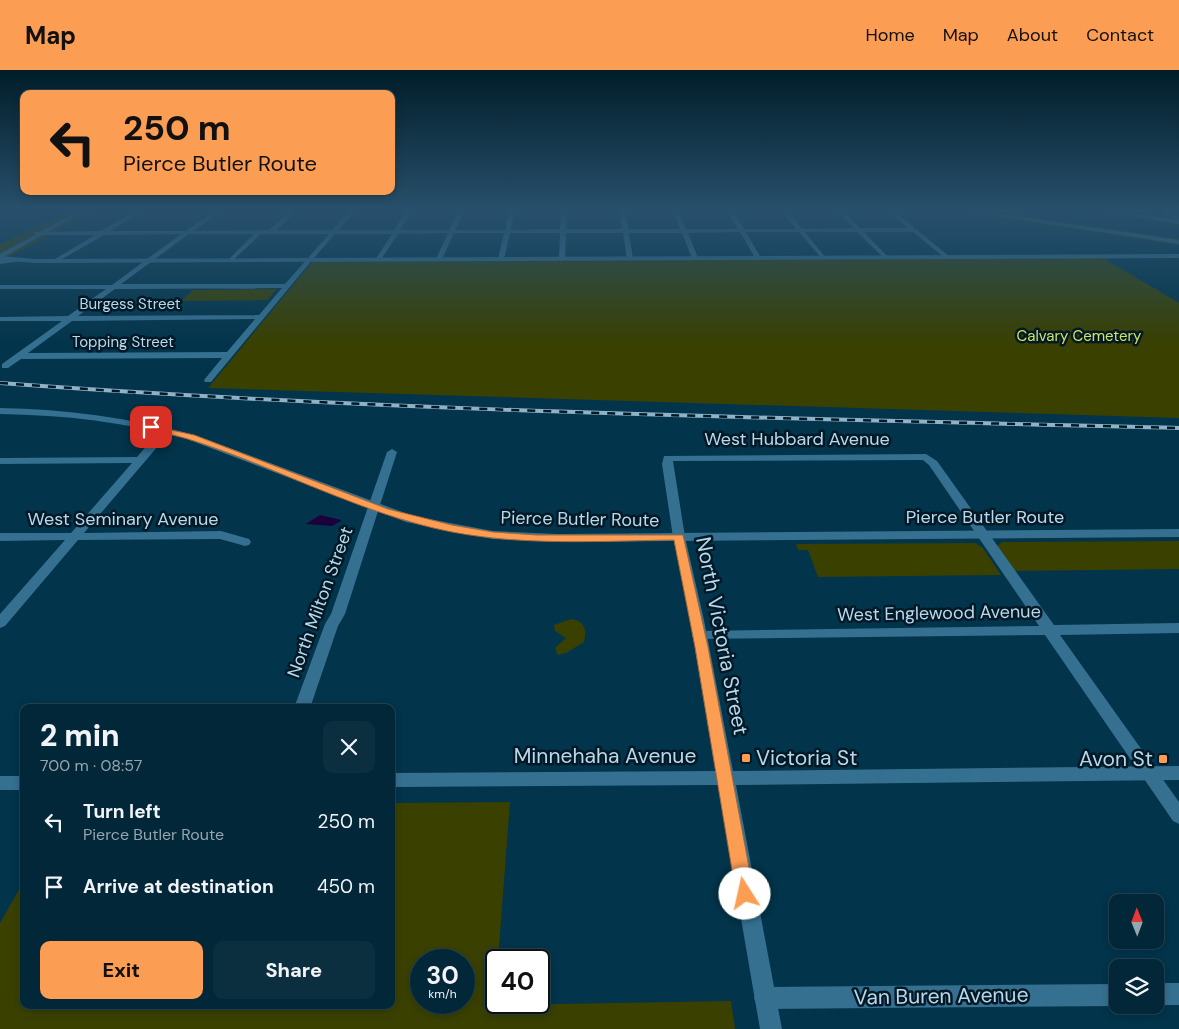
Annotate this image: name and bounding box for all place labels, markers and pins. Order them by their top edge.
pin [130,406,172,448]
place label: Victoria St [756,744,857,772]
place label: Avon St [1079,745,1153,773]
marker: Victoria St [740,752,752,764]
marker: Avon St [1157,753,1169,765]

